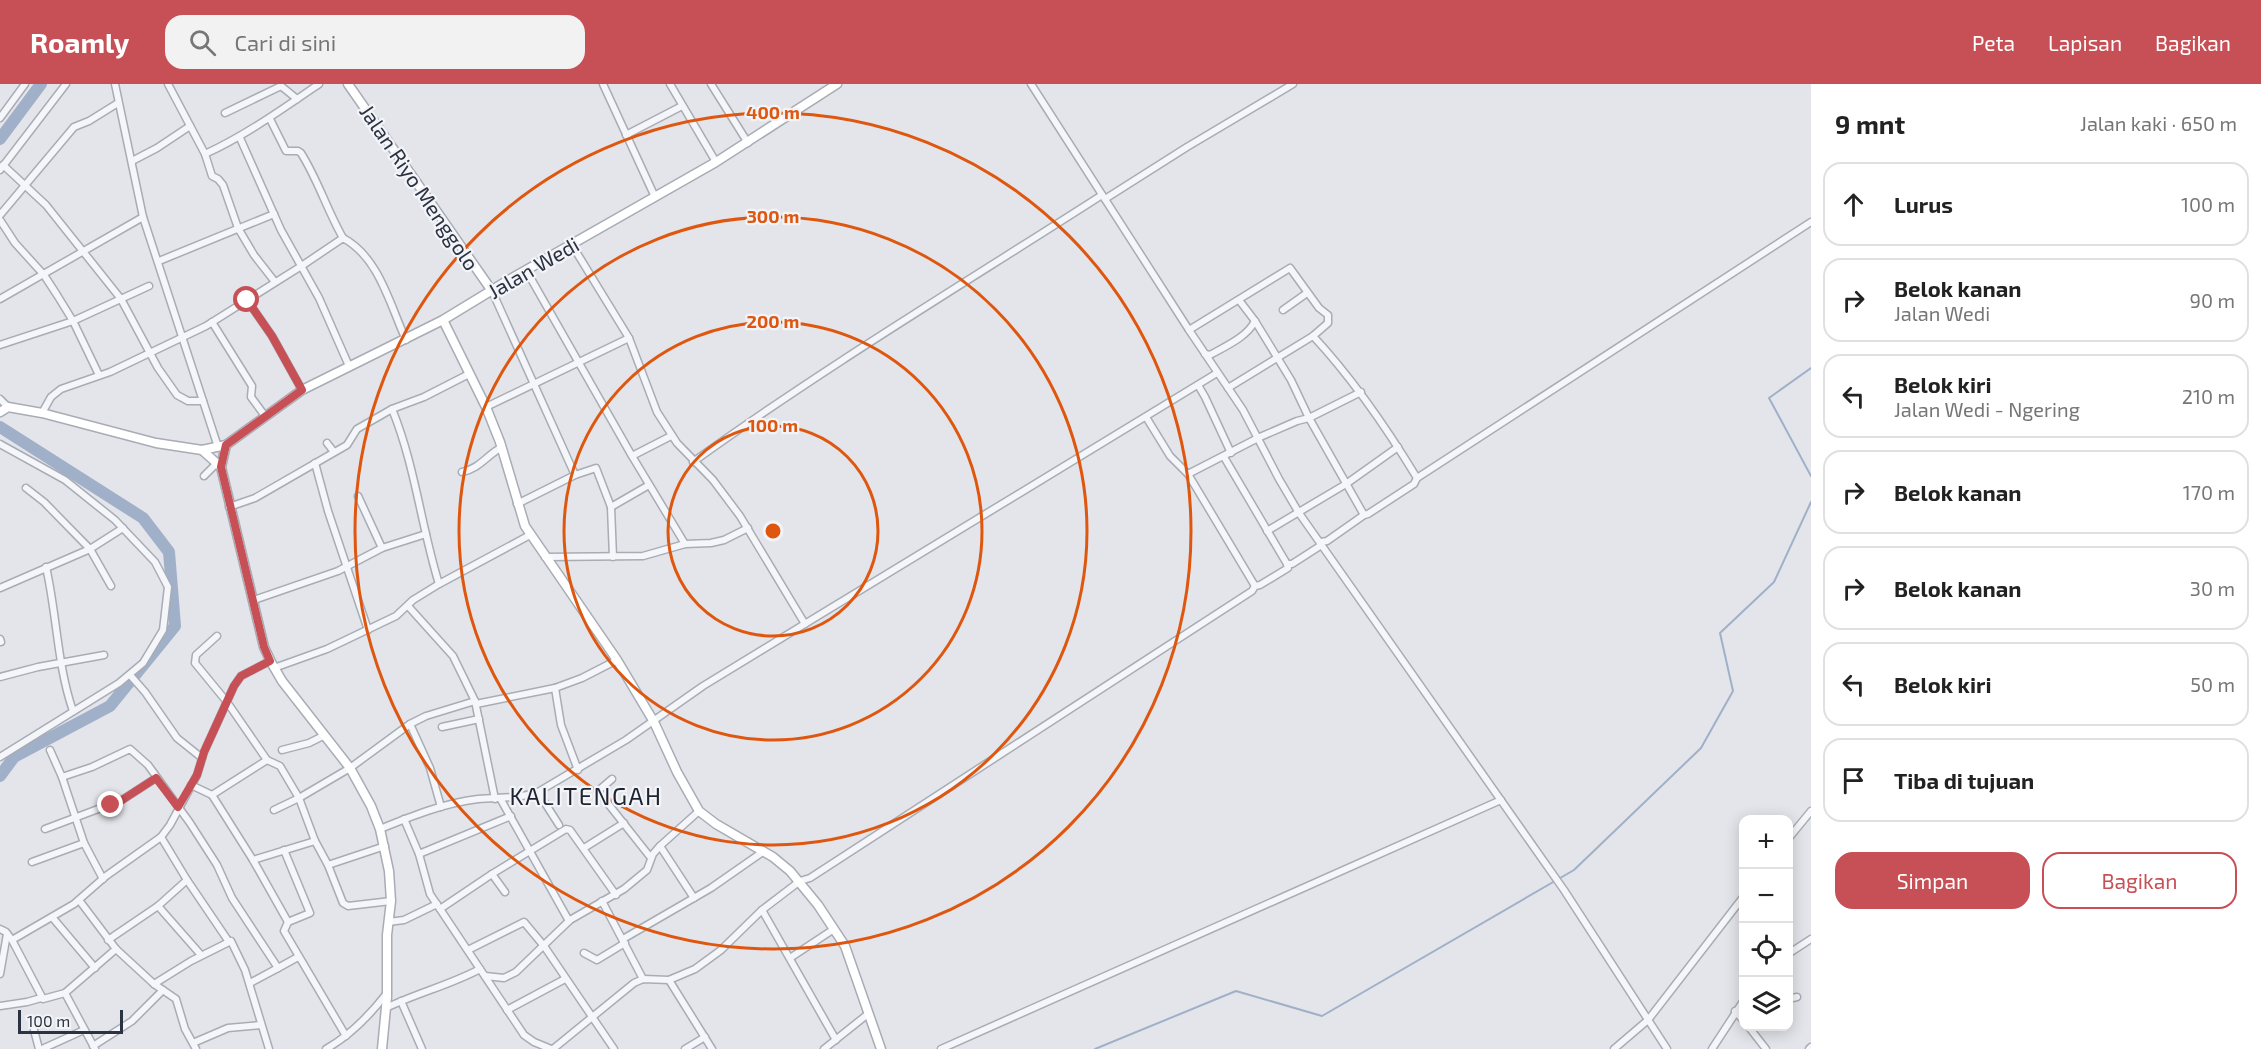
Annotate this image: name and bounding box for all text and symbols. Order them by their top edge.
search box [165,15,585,69]
text: Roamly [30,25,129,59]
icon: search [186,26,219,59]
text: Cari di sini [234,29,336,55]
text: Peta [1972,30,2015,55]
text: Lapisan [2048,30,2122,55]
text: Bagikan [2155,30,2231,55]
street label: Jalan Riyo Menggolo [355,99,485,275]
text: 400 m [746,101,800,123]
text: 9 mnt [1835,108,1905,139]
text: Jalan kaki · 650 m [2080,111,2237,135]
icon: ahead [1837,188,1870,221]
text: Lurus [1894,191,1953,217]
text: 100 m [2181,192,2235,216]
text: 300 m [747,205,799,227]
street label: Jalan Wedi [483,231,583,303]
text: Belok kanan [1894,275,2021,301]
icon: right [1837,284,1870,317]
route start [233,286,259,312]
text: 90 m [2190,288,2235,312]
text: Jalan Wedi [1894,301,1990,325]
text: 200 m [747,310,799,332]
text: Belok kiri [1894,371,1991,397]
icon: left [1837,380,1870,413]
text: 210 m [2182,384,2235,408]
text: Jalan Wedi - Ngering [1894,397,2080,421]
text: 100 m [748,414,798,436]
icon: right [1837,476,1870,509]
text: Belok kanan [1894,479,2021,505]
text: 170 m [2183,480,2235,504]
centre of rings [763,521,783,541]
icon: right [1837,572,1870,605]
text: Belok kanan [1894,575,2021,601]
text: 30 m [2190,576,2235,600]
icon: left [1837,668,1870,701]
text: Belok kiri [1894,671,1991,697]
text: 50 m [2190,672,2235,696]
icon: arrive [1837,764,1870,797]
text: Tiba di tujuan [1894,767,2034,793]
district label: KALITENGAH [509,781,663,810]
route end [97,791,123,817]
map controls [1739,815,1793,1031]
button: + [1739,815,1793,869]
button: Simpan [1835,852,2030,909]
button: Bagikan [2042,852,2237,909]
button: − [1739,869,1793,923]
button: locate [1739,923,1793,977]
button: layers [1739,977,1793,1031]
scale bar [18,1007,123,1034]
text: 100 m [27,1011,70,1030]

